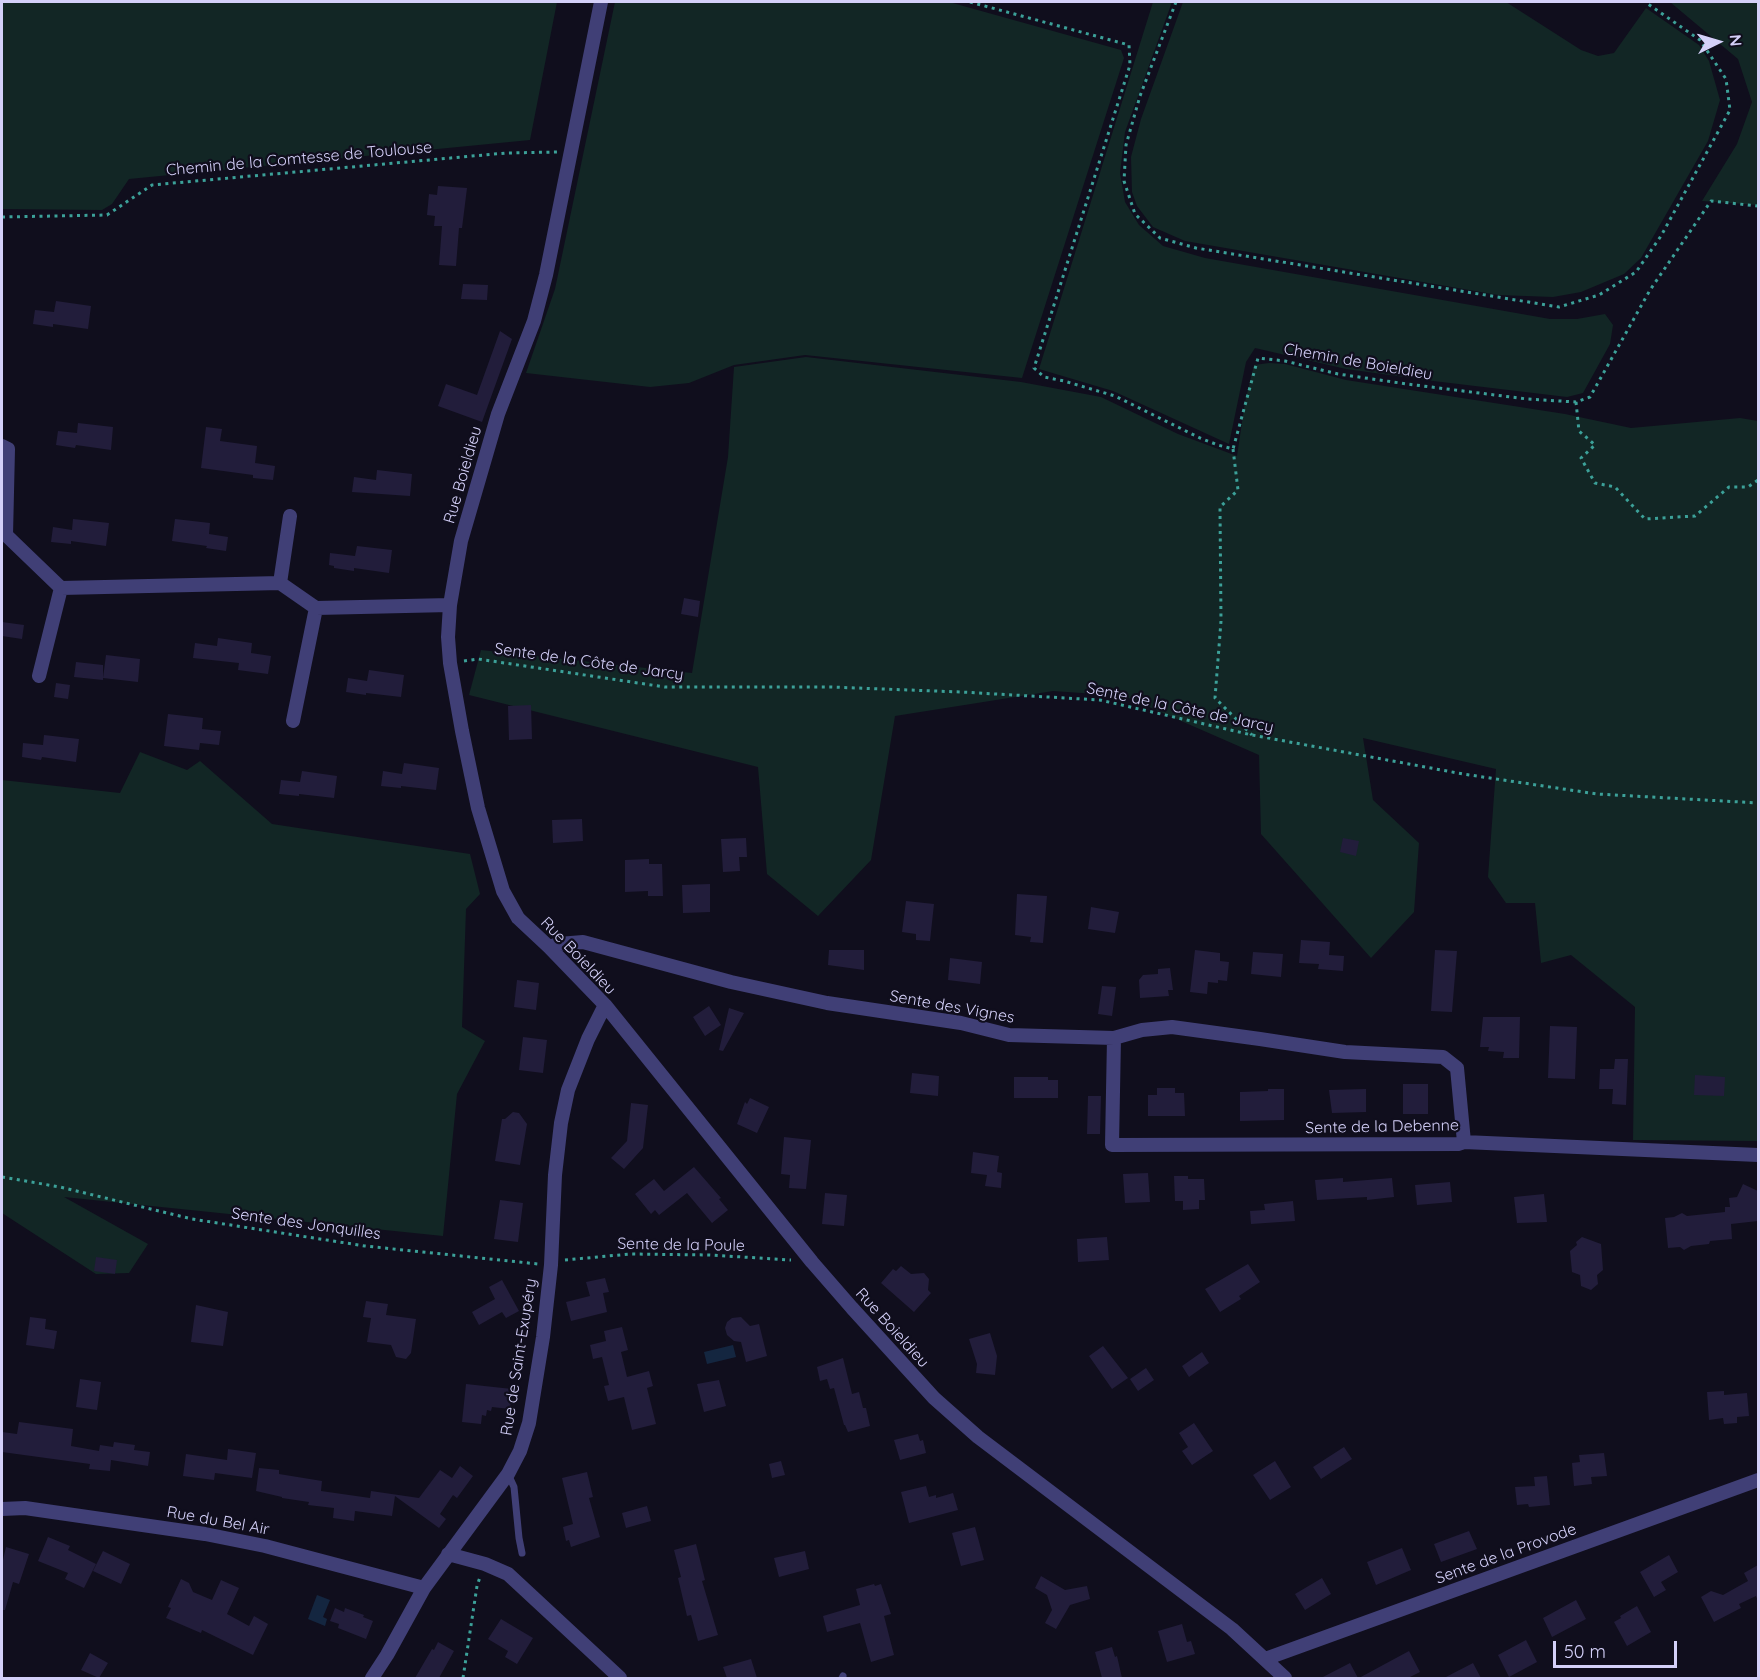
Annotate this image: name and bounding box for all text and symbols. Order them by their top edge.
north arrow [1688,12,1748,72]
text: N [1725,34,1746,47]
street label: Chemin de la Comtesse de Toulouse [165,138,433,180]
street label: Chemin de Boieldieu [1282,339,1434,385]
street label: Rue Boieldieu [440,424,486,526]
street label: Sente de la Côte de Jarcy [493,639,685,685]
street label: Sente de la Côte de Jarcy [1085,679,1275,737]
street label: Rue Boieldieu [536,913,620,999]
street label: Sente des Vignes [888,987,1016,1027]
street label: Sente de la Debenne [1305,1116,1459,1138]
street label: Sente des Jonquilles [230,1204,382,1244]
street label: Sente de la Poule [617,1234,745,1256]
street label: Rue de Saint-Exupéry [497,1277,541,1437]
street label: Rue Boieldieu [851,1284,933,1372]
street label: Rue du Bel Air [165,1503,271,1539]
street label: Sente de la Provode [1433,1520,1579,1588]
scale bar [1556,1629,1680,1667]
text: 50 m [1564,1640,1606,1663]

